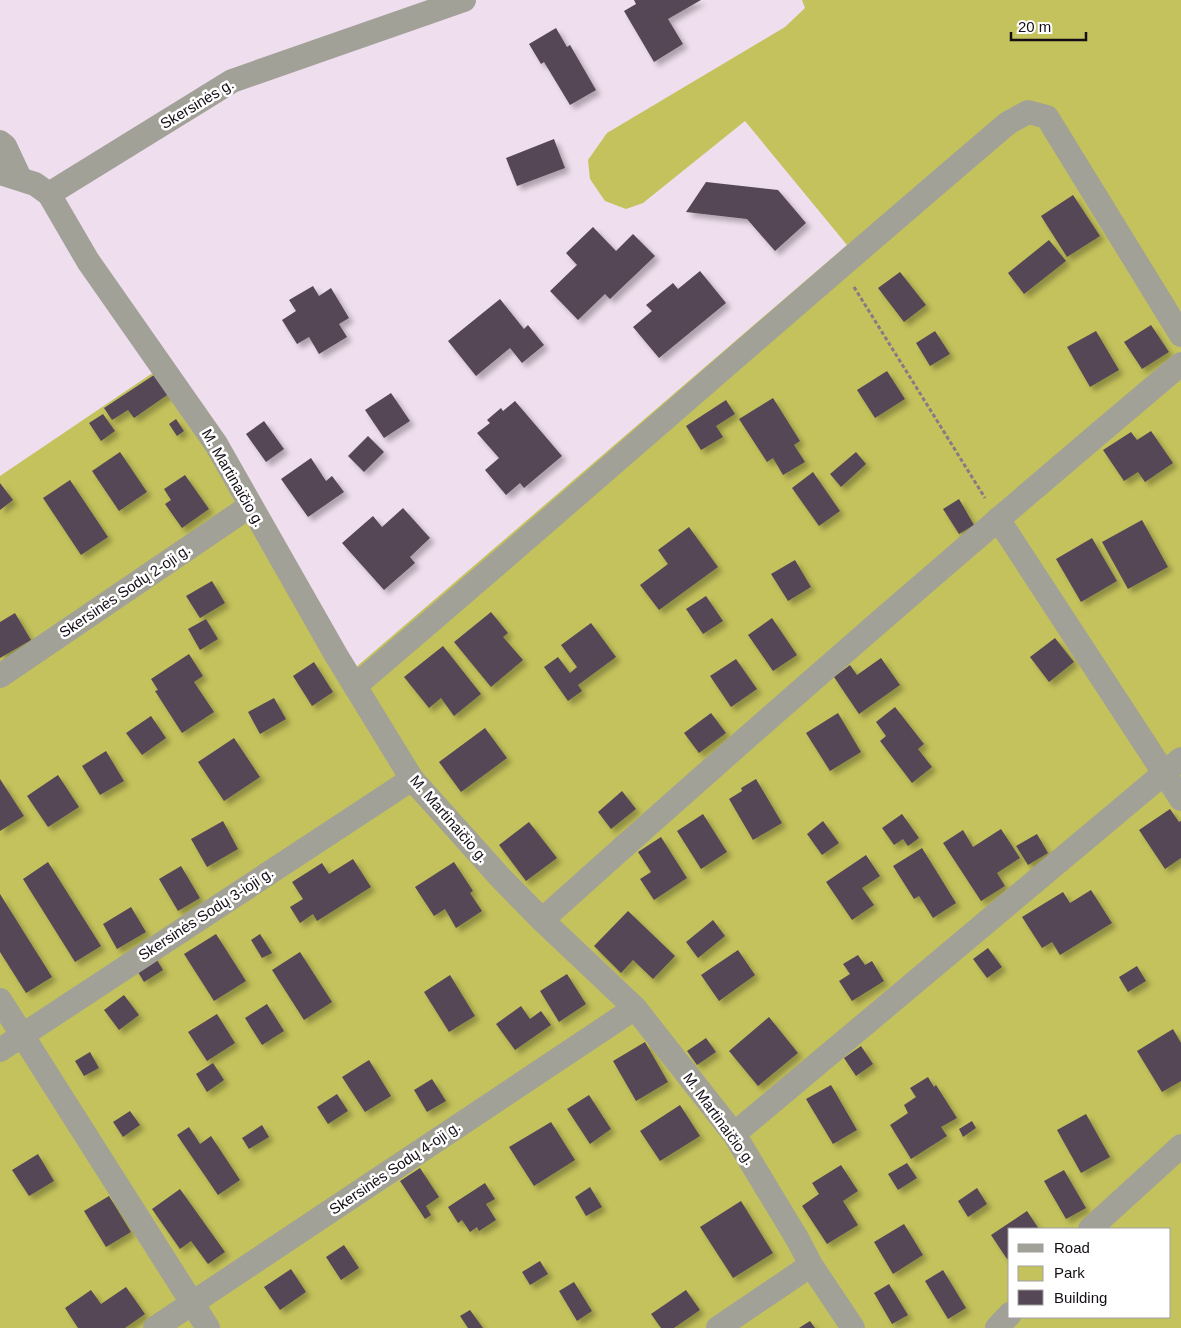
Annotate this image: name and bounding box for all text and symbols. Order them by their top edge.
scale bar [1011,10,1086,42]
text: 20 m [1018,18,1051,35]
street label: Skersinės g. [157,75,236,132]
street label: M. Martinaičio g. [199,426,268,530]
street label: Skersinės Sodų 2-oji g. [56,540,193,641]
street label: M. Martinaičio g. [407,772,492,866]
street label: Skersinės Sodų 3-ioji g. [135,864,276,964]
street label: M. Martinaičio g. [680,1069,759,1168]
street label: Skersinės Sodų 4-oji g. [326,1117,463,1218]
legend [1008,1228,1171,1318]
text: Road [1054,1239,1090,1256]
text: Park [1054,1264,1085,1281]
text: Building [1054,1289,1107,1306]

